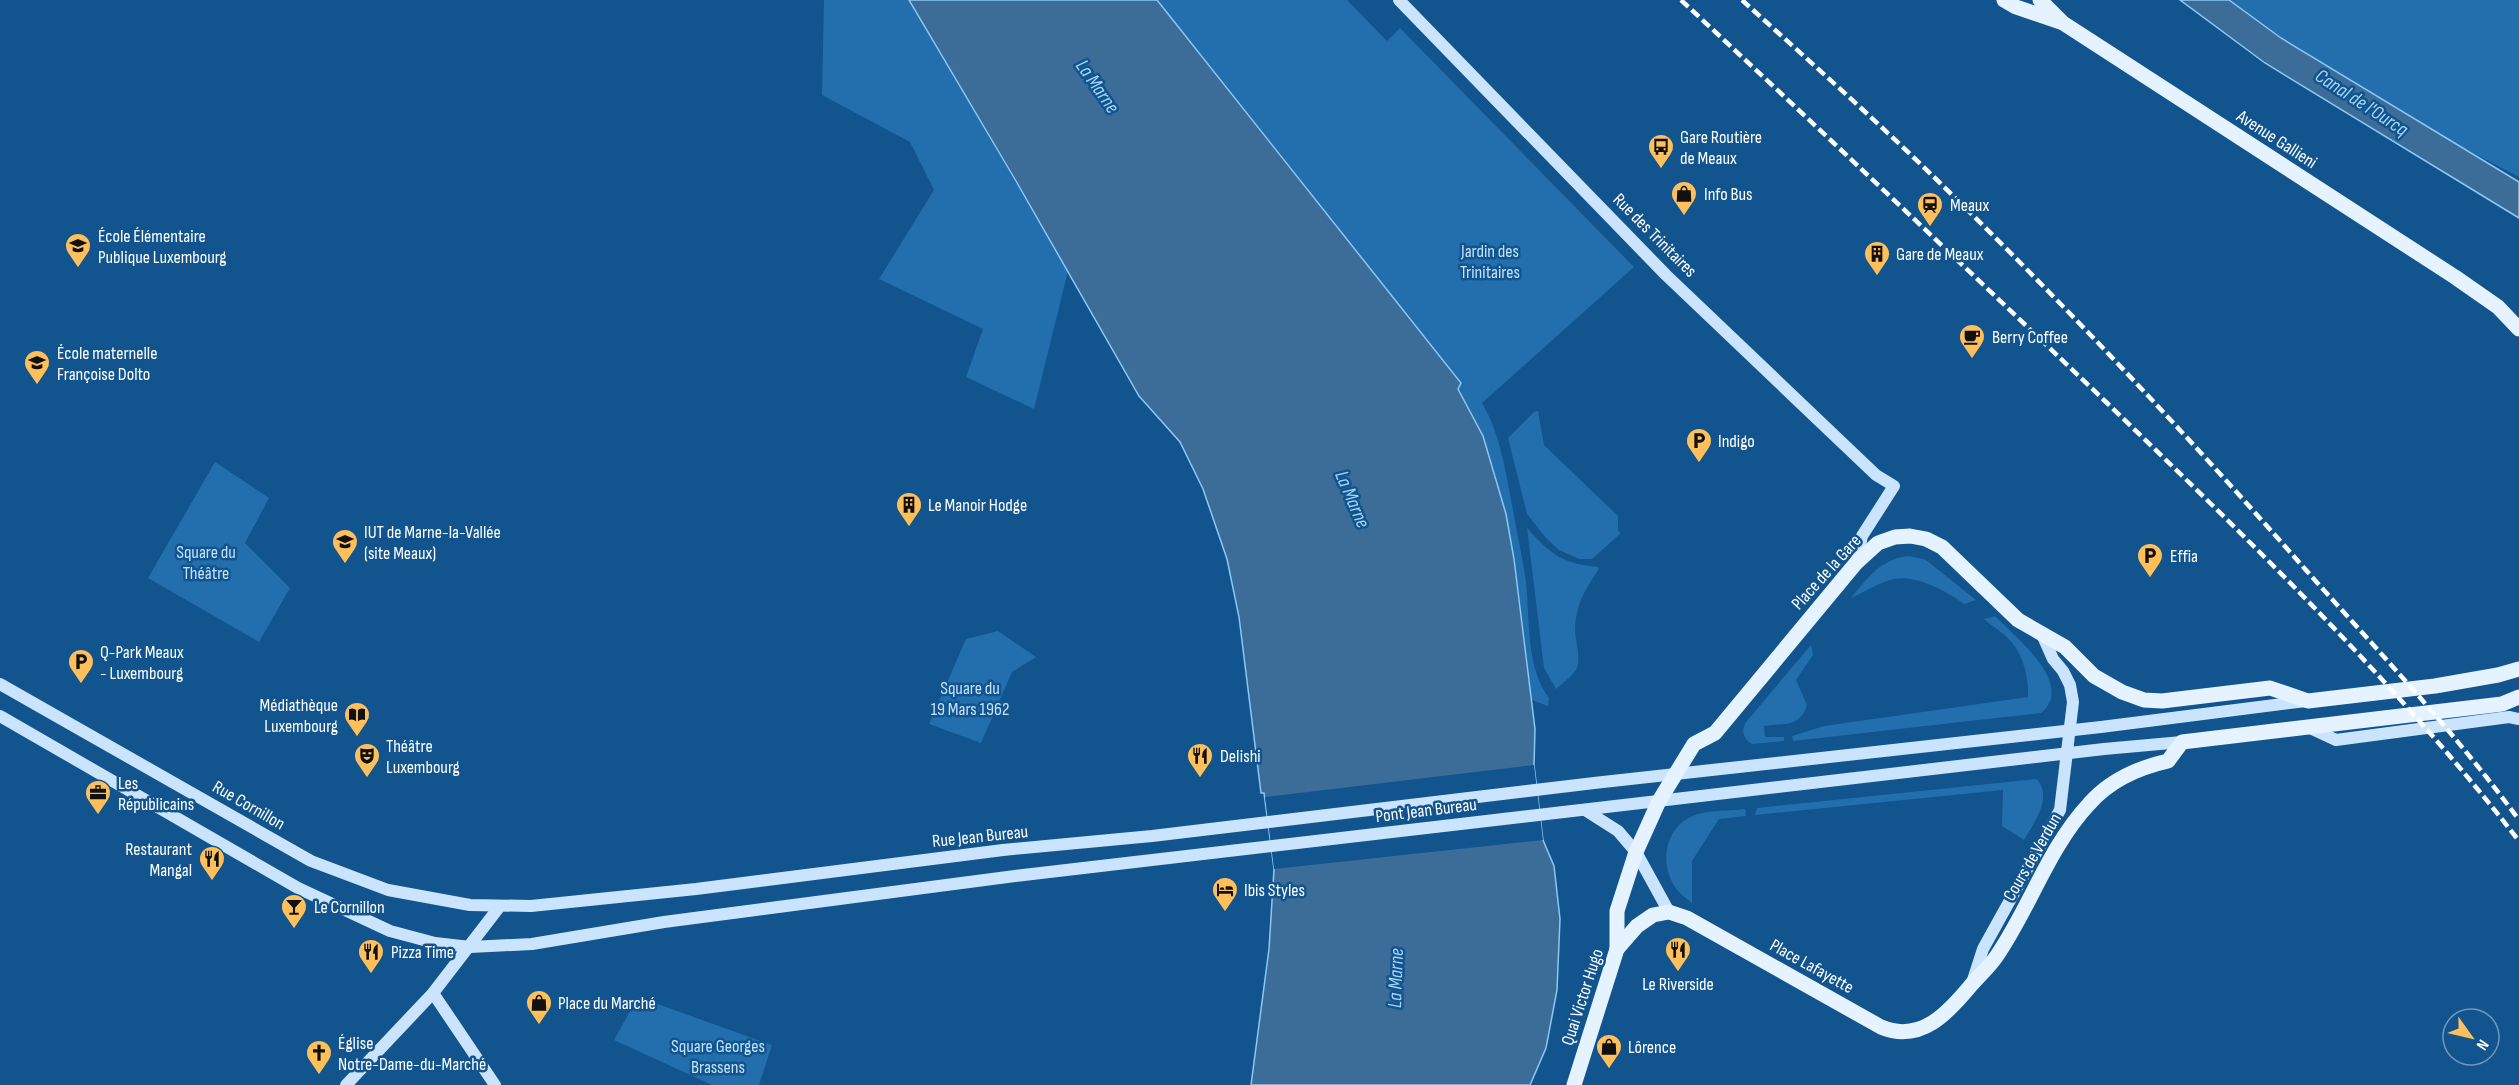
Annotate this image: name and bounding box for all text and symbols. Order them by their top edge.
water label: La Marne [1070,55,1124,118]
water label: Canal de l'Ourcq [2311,64,2412,142]
street label: Avenue Gallieni [2232,105,2321,173]
place label: Gare Routière de Meaux [1680,127,1762,169]
bus stop icon: Gare Routière de Meaux [1646,132,1676,170]
shop icon: Info Bus [1669,179,1699,217]
place label: Info Bus [1704,184,1752,205]
street label: Rue des Trinitaires [1608,189,1701,282]
station icon: Meaux [1915,190,1945,228]
place label: Meaux [1950,195,1989,216]
place label: École Élémentaire Publique Luxembourg [98,226,227,268]
school or university icon: École Élémentaire Publique Luxembourg [63,231,93,269]
building icon: Gare de Meaux [1862,239,1892,277]
park label: Jardin des Trinitaires [1460,241,1520,283]
place label: Gare de Meaux [1896,244,1984,265]
cafe icon: Berry Coffee [1957,322,1987,360]
place label: Berry Coffee [1992,327,2068,348]
place label: École maternelle Françoise Dolto [57,343,157,385]
school or university icon: École maternelle Françoise Dolto [22,348,52,386]
parking icon: Indigo [1684,426,1714,464]
place label: Indigo [1718,431,1755,452]
water label: La Marne [1329,467,1375,532]
building icon: Le Manoir Hodge [894,490,924,528]
place label: Le Manoir Hodge [928,495,1027,516]
place label: IUT de Marne-la-Vallée (site Meaux) [364,522,501,564]
school or university icon: IUT de Marne-la-Vallée (site Meaux) [330,527,360,565]
street label: Place de la Gare [1787,530,1866,614]
parking icon: Effia [2135,541,2165,579]
park label: Square du Théâtre [176,542,236,584]
place label: Effia [2170,546,2198,567]
place label: Q-Park Meaux - Luxembourg [100,642,184,684]
parking icon: Q-Park Meaux - Luxembourg [66,647,96,685]
park label: Square du 19 Mars 1962 [931,678,1009,720]
place label: Médiathèque Luxembourg [260,695,338,737]
library icon: Médiathèque Luxembourg [342,700,372,738]
place label: Théâtre Luxembourg [386,736,460,778]
theatre icon: Théâtre Luxembourg [352,741,382,779]
restaurant icon: Delishi [1185,741,1215,779]
place label: Delishi [1220,746,1261,767]
place label: Les Républicains [118,773,194,815]
street label: Rue Cornillon [209,776,289,835]
office icon: Les Républicains [83,778,113,816]
street label: Pont Jean Bureau [1374,794,1478,827]
street label: Cours de Verdun [1999,810,2066,905]
street label: Rue Jean Bureau [931,821,1029,852]
place label: Restaurant Mangal [125,839,193,881]
restaurant icon: Restaurant Mangal [197,844,227,882]
hotel icon: Ibis Styles [1210,875,1240,913]
place label: Ibis Styles [1244,880,1305,901]
bar icon: Le Cornillon [279,892,309,930]
place label: Le Cornillon [314,897,385,918]
restaurant icon: Le Riverside [1663,935,1693,973]
street label: Place Lafayette [1766,935,1857,998]
restaurant icon: Pizza Time [356,937,386,975]
place label: Pizza Time [391,942,454,963]
street label: Quai Victor Hugo [1557,946,1608,1048]
water label: La Marne [1383,948,1409,1008]
place label: Le Riverside [1642,974,1714,995]
shop icon: Place du Marché [524,988,554,1026]
place label: Place du Marché [558,993,656,1014]
north arrow [2441,1007,2501,1067]
shop icon: Lôrence [1594,1032,1624,1070]
place label: Église Notre-Dame-du-Marché [338,1033,486,1075]
park label: Square Georges Brassens [671,1036,765,1078]
text: N [2472,1036,2492,1053]
place label: Lôrence [1628,1037,1676,1058]
church icon: Église Notre-Dame-du-Marché [304,1038,334,1076]

